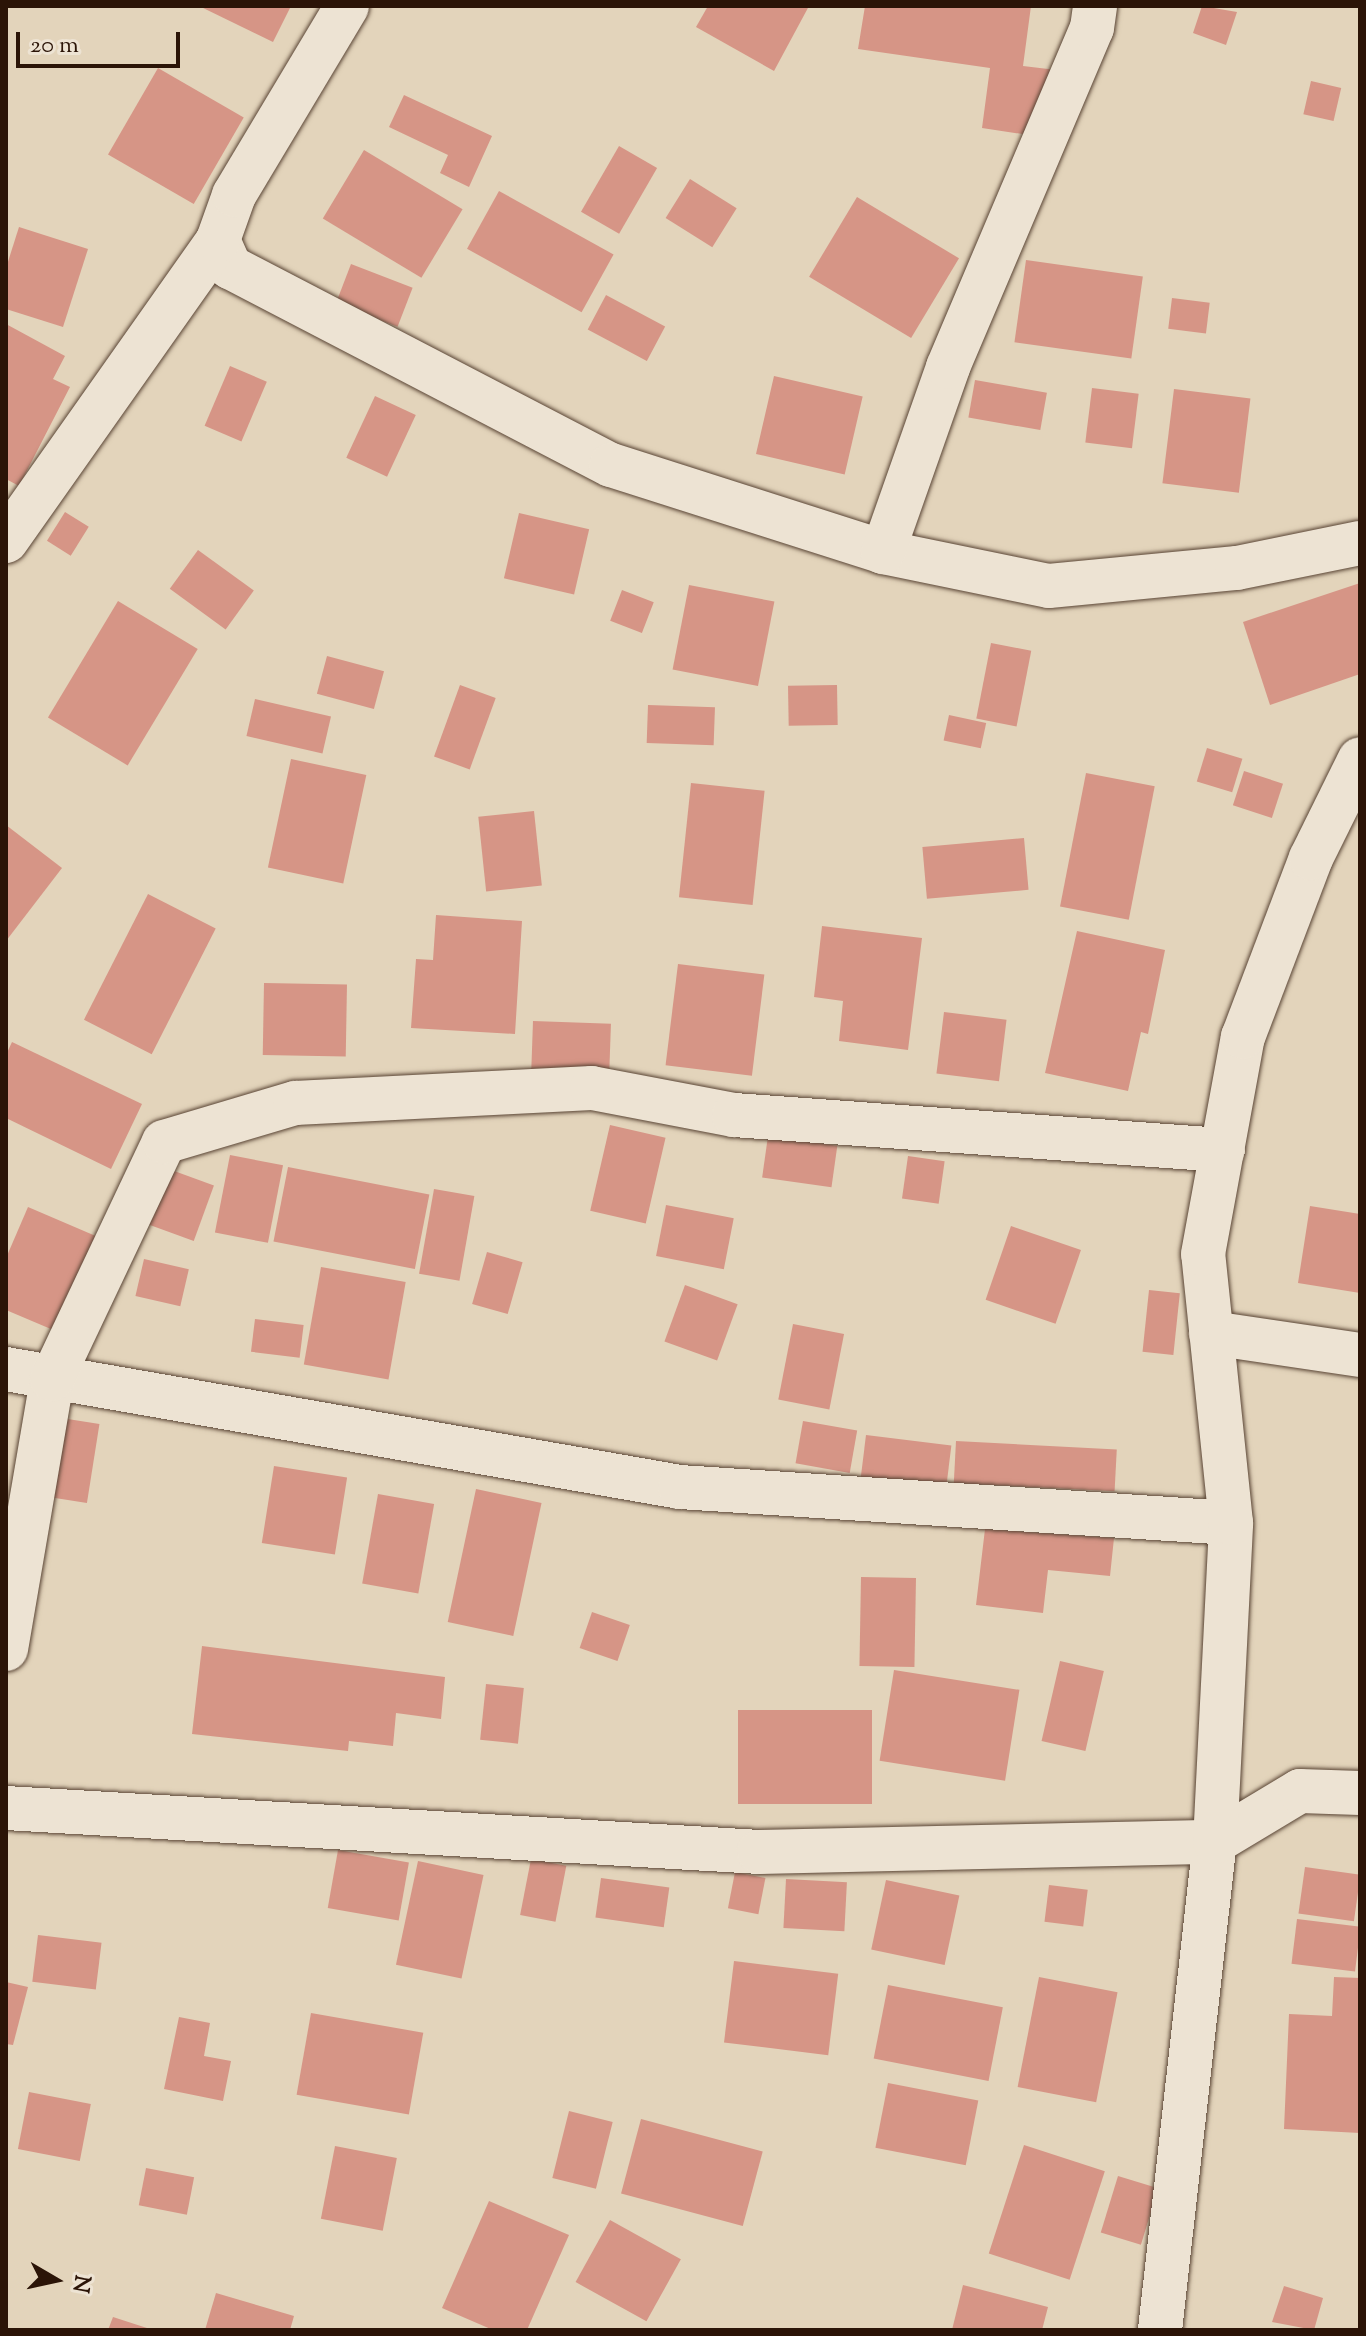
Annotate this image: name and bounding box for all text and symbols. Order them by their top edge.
scale bar [20,16,184,66]
text: 20 m [30,29,79,63]
north arrow [16,2240,96,2320]
text: N [63,2273,97,2295]

